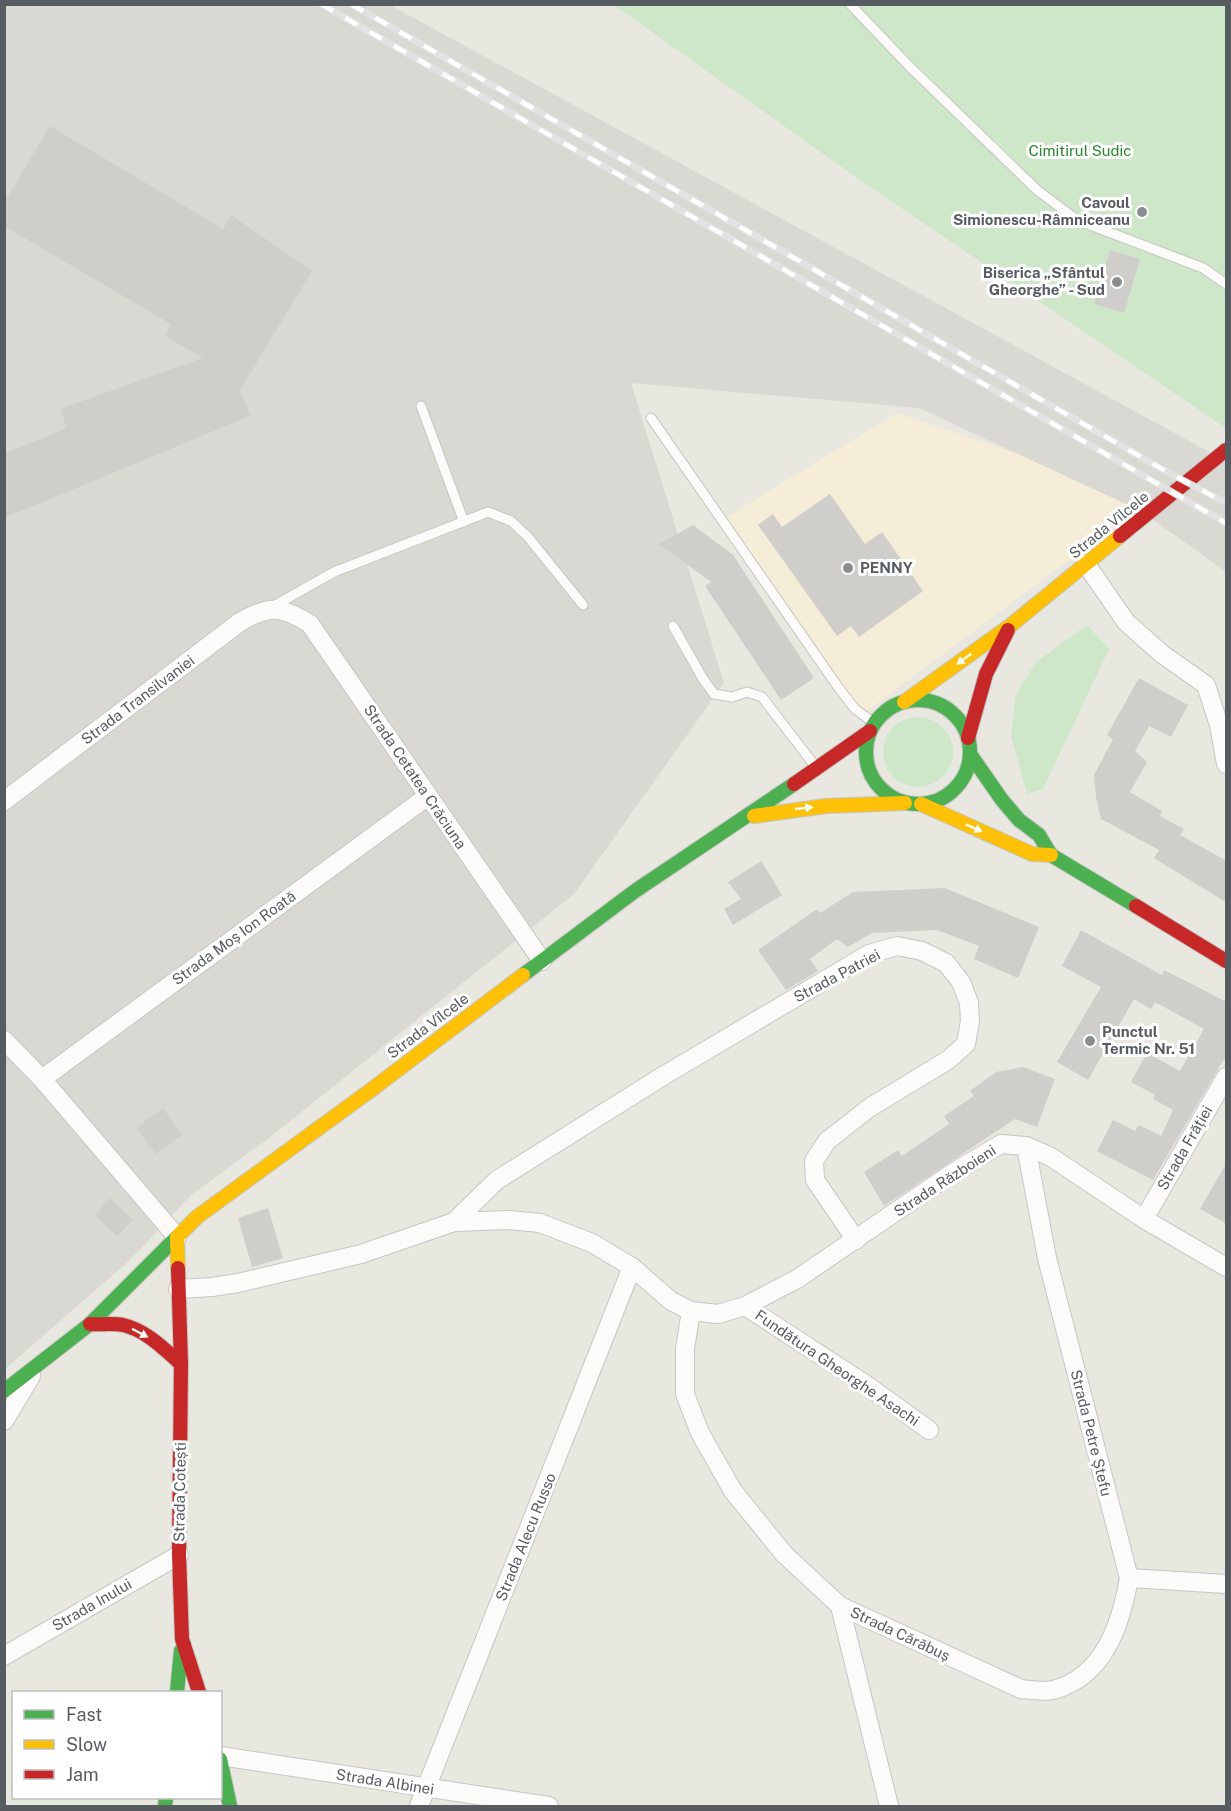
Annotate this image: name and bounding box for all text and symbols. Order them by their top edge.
park label: Cimitirul Sudic [1028,142,1132,159]
place label: Cavoul Simionescu-Râmniceanu [953,194,1130,228]
marker: Cavoul Simionescu-Râmniceanu [1135,205,1149,219]
place label: Biserica „Sfântul Gheorghe” - Sud [983,264,1105,298]
marker: Biserica „Sfântul Gheorghe” - Sud [1110,275,1124,289]
street label: Strada Vîlcele [1066,487,1152,562]
place label: PENNY [860,559,913,576]
marker: PENNY [841,561,855,575]
street label: Strada Transilvaniei [78,652,198,748]
one-way arrow [956,653,972,665]
street label: Strada Cetatea Crăciuna [361,701,470,852]
one-way arrow [795,804,814,813]
one-way arrow [966,824,983,833]
street label: Strada Moș Ion Roată [169,887,299,988]
street label: Strada Patriei [791,946,883,1005]
street label: Strada Vîlcele [384,990,472,1062]
place label: Punctul Termic Nr. 51 [1102,1023,1195,1057]
marker: Punctul Termic Nr. 51 [1083,1034,1097,1048]
street label: Strada Frăției [1154,1103,1216,1193]
street label: Strada Războieni [891,1141,999,1220]
street label: Fundătura Gheorghe Asachi [752,1306,923,1429]
one-way arrow [132,1328,149,1338]
street label: Strada Petre Ștefu [1068,1368,1115,1498]
street label: Strada Cotești [170,1442,189,1542]
street label: Strada Alecu Russo [492,1470,559,1603]
street label: Strada Inului [49,1575,134,1634]
street label: Strada Cărăbuș [848,1603,953,1664]
legend [12,1691,222,1799]
text: Fast [66,1704,102,1725]
text: Slow [66,1734,107,1755]
text: Jam [66,1764,99,1785]
street label: Strada Albinei [335,1765,435,1798]

